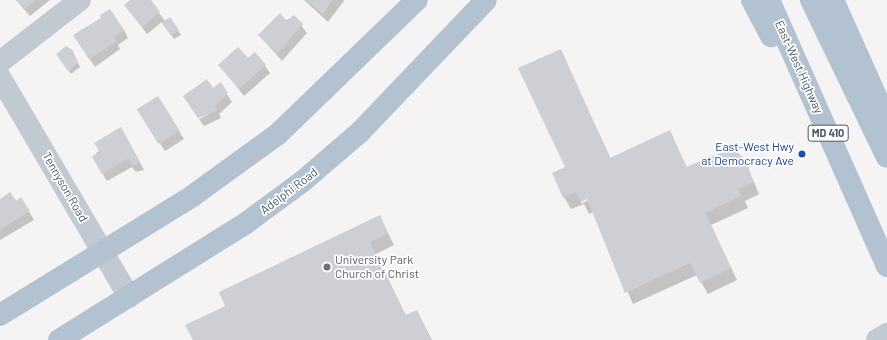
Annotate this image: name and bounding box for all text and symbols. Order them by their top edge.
street label: East-West Highway [772,18,826,116]
road number: MD 410 [807,124,849,142]
place label: East-West Hwy at Democracy Ave [701,140,794,168]
marker: East-West Hwy at Democracy Ave [797,149,807,159]
street label: Tennyson Road [39,150,91,224]
street label: Adelphi Road [258,165,320,217]
place label: University Park Church of Christ [335,253,419,281]
marker: University Park Church of Christ [322,262,332,272]

